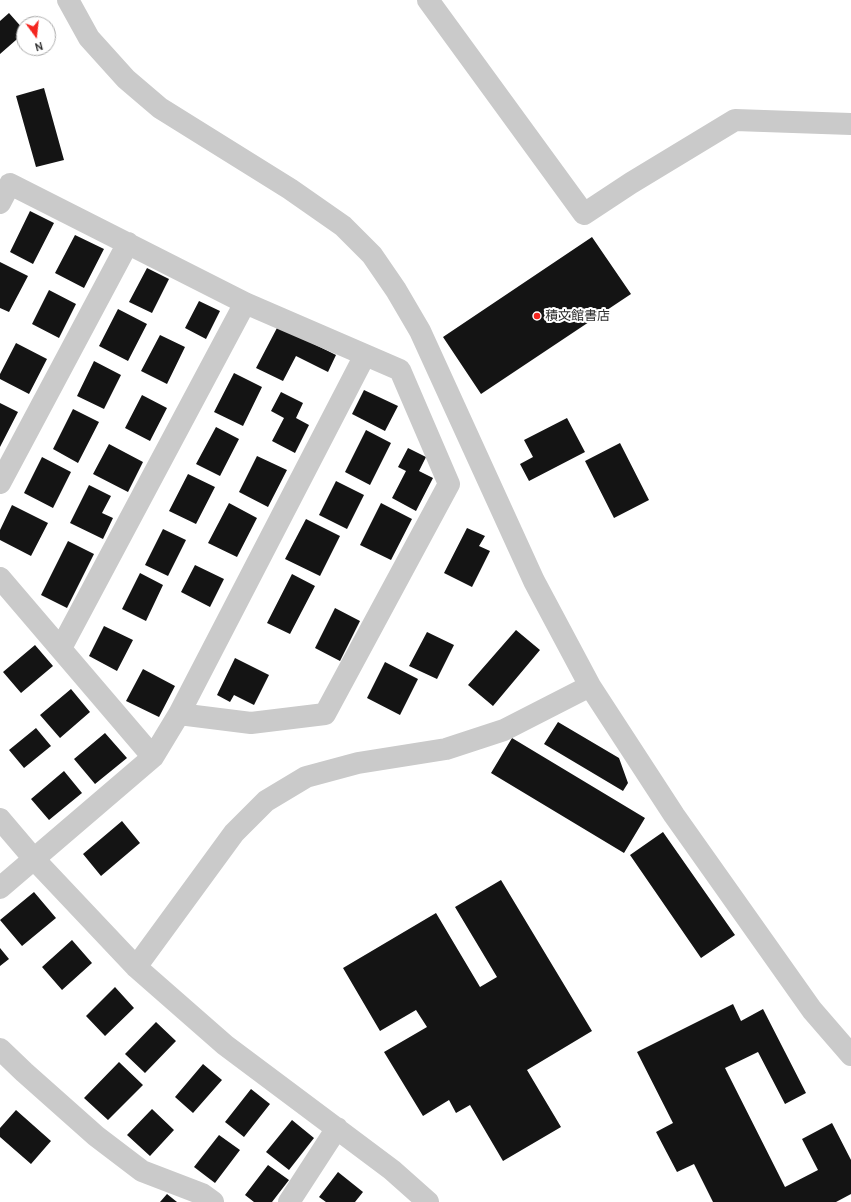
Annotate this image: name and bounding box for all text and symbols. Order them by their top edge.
north arrow [16,16,56,56]
text: N [33,39,44,54]
place label: 積文館書店 [545,308,610,324]
marker: 積文館書店 [532,311,542,321]

